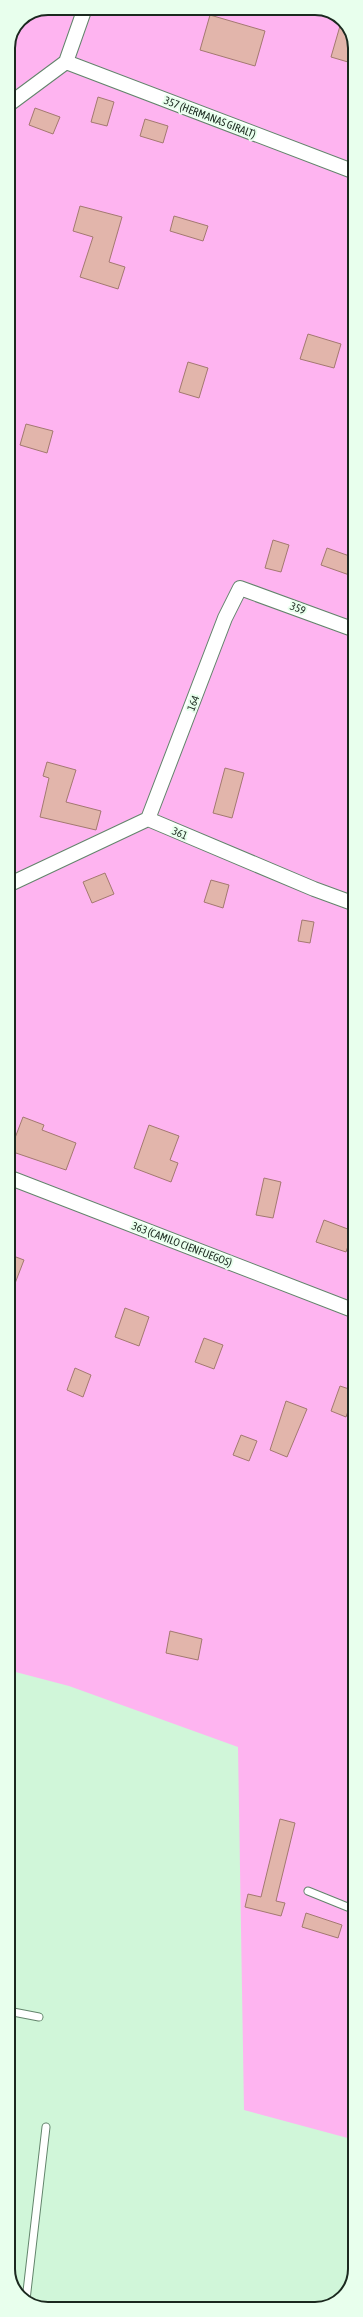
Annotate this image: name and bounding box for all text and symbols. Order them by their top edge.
street label: 357 (HERMANAS GIRALT) [162,94,258,140]
street label: 359 [289,600,307,616]
street label: 164 [185,694,201,712]
street label: 361 [171,824,189,842]
street label: 363 (CAMILO CIENFUEGOS) [130,1219,234,1269]

